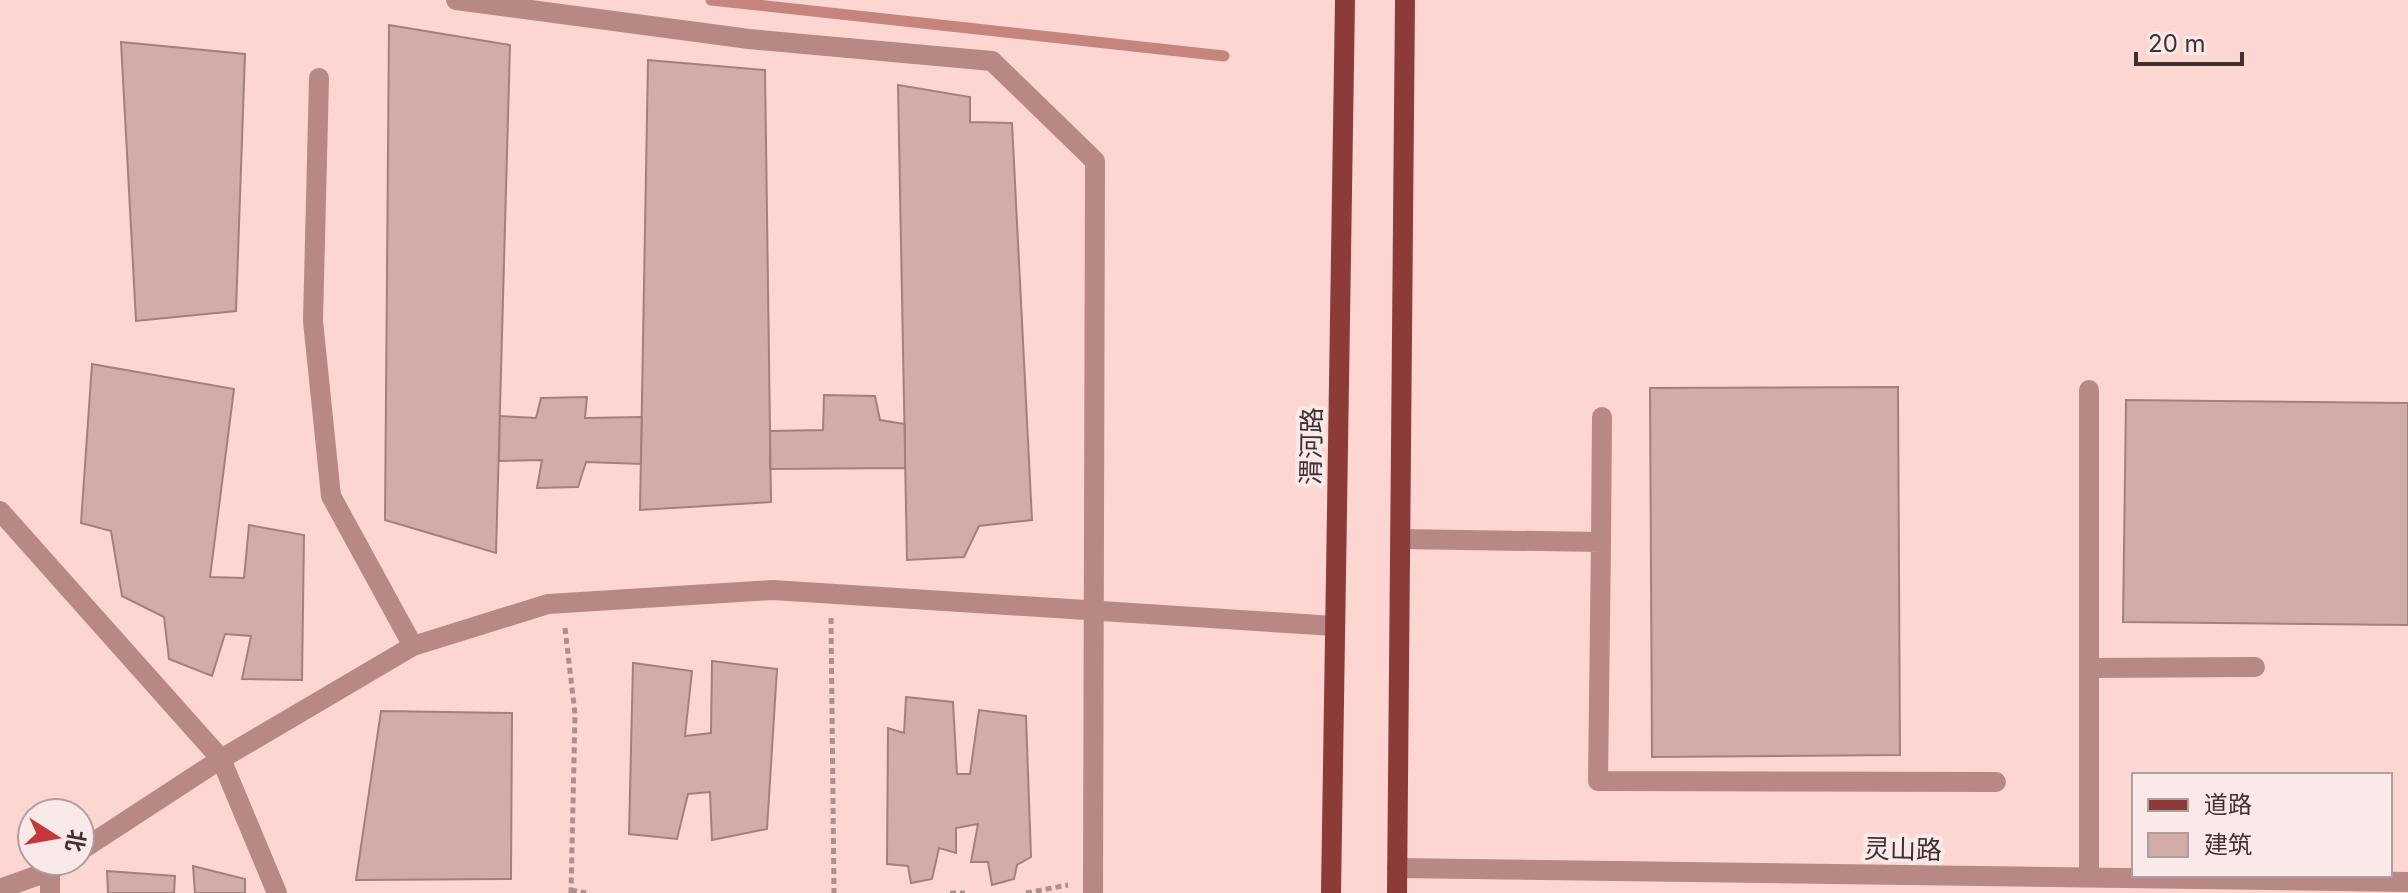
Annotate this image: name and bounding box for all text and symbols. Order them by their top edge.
scale bar [2136,16,2242,66]
text: 20 m [2148,29,2206,58]
street label: 渭河路 [1295,407,1327,485]
legend [2132,773,2392,877]
text: 道路 [2204,790,2252,819]
north arrow [16,797,96,877]
text: 北 [61,828,90,854]
text: 建筑 [2204,830,2252,859]
street label: 灵山路 [1864,833,1942,865]

